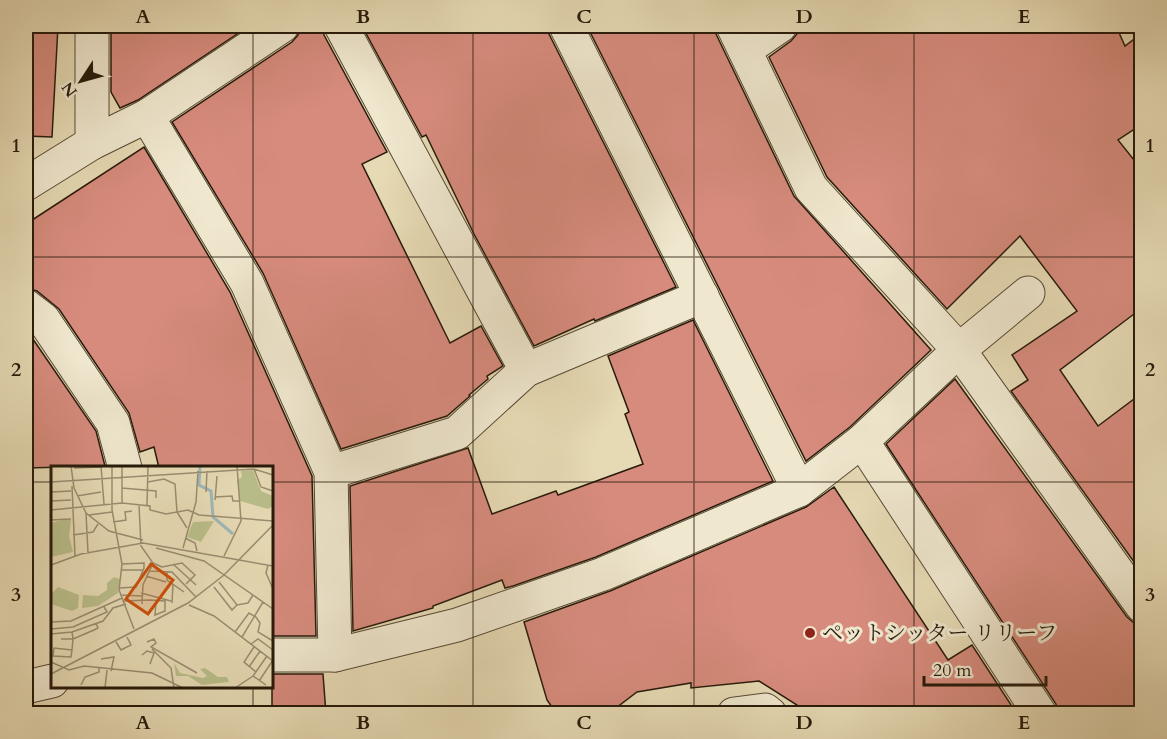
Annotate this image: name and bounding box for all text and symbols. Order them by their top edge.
text: A [135,3,151,30]
text: B [356,3,370,30]
text: C [576,3,592,30]
text: D [795,3,813,30]
text: E [1018,3,1030,30]
north arrow [51,51,111,111]
text: N [57,77,83,101]
text: 1 [11,132,21,159]
text: 1 [1145,132,1155,159]
text: 2 [11,356,21,383]
text: 2 [1145,356,1155,383]
inset map [51,466,273,688]
text: 3 [11,581,21,608]
text: 3 [1145,581,1155,608]
place label: ペットシッター リリーフ [822,619,1057,648]
marker: ペットシッター リリーフ [803,626,817,640]
scale bar [924,649,1046,687]
text: 20 m [933,658,972,683]
text: A [135,709,151,736]
text: B [356,709,370,736]
text: C [576,709,592,736]
text: D [795,709,813,736]
text: E [1018,709,1030,736]

